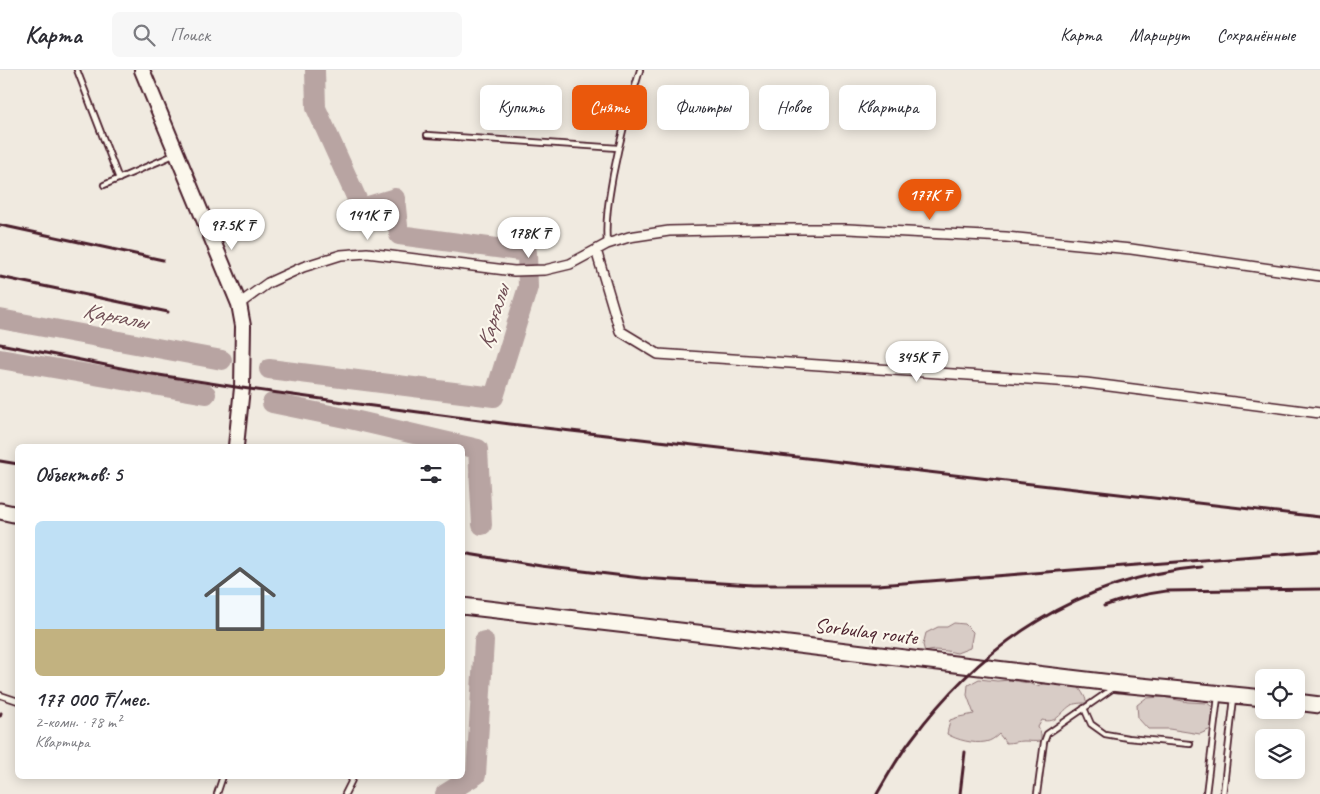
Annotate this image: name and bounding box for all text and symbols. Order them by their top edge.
search box [112,12,462,57]
text: Карта [25,20,82,50]
icon: search [130,21,158,49]
text: Поиск [170,23,210,47]
text: Карта [1060,24,1101,46]
text: Маршрут [1129,24,1189,46]
text: Сохранённые [1217,24,1295,46]
chip: Купить [480,85,562,130]
chip: Снять [572,85,647,130]
chip: Фильтры [657,85,749,130]
chip: Новое [759,85,829,130]
chip: Квартира [839,85,936,130]
pin: 177K ₸ [889,178,971,221]
text: 177K ₸ [909,185,951,205]
pin: 141K ₸ [327,198,409,241]
text: 141K ₸ [347,205,389,225]
pin: 97.5K ₸ [186,208,278,251]
text: 97.5K ₸ [210,215,254,235]
pin: 178K ₸ [488,216,570,259]
text: 178K ₸ [508,223,550,243]
water label: Қарғалы [470,279,517,352]
water label: Қарғалы [81,296,153,337]
pin: 345K ₸ [876,340,958,383]
text: 345K ₸ [896,347,938,367]
icon: filters [417,460,445,488]
text: Объектов: 5 [35,461,123,487]
icon: home [195,554,285,644]
street label: Sorbulaq route [813,612,920,650]
map controls [1255,669,1305,779]
button: locate [1255,669,1305,719]
text: 177 000 ₸/мес. [35,686,149,712]
text: 2-комн. · 78 m² [35,712,121,732]
button: layers [1255,729,1305,779]
text: Квартира [35,732,90,752]

